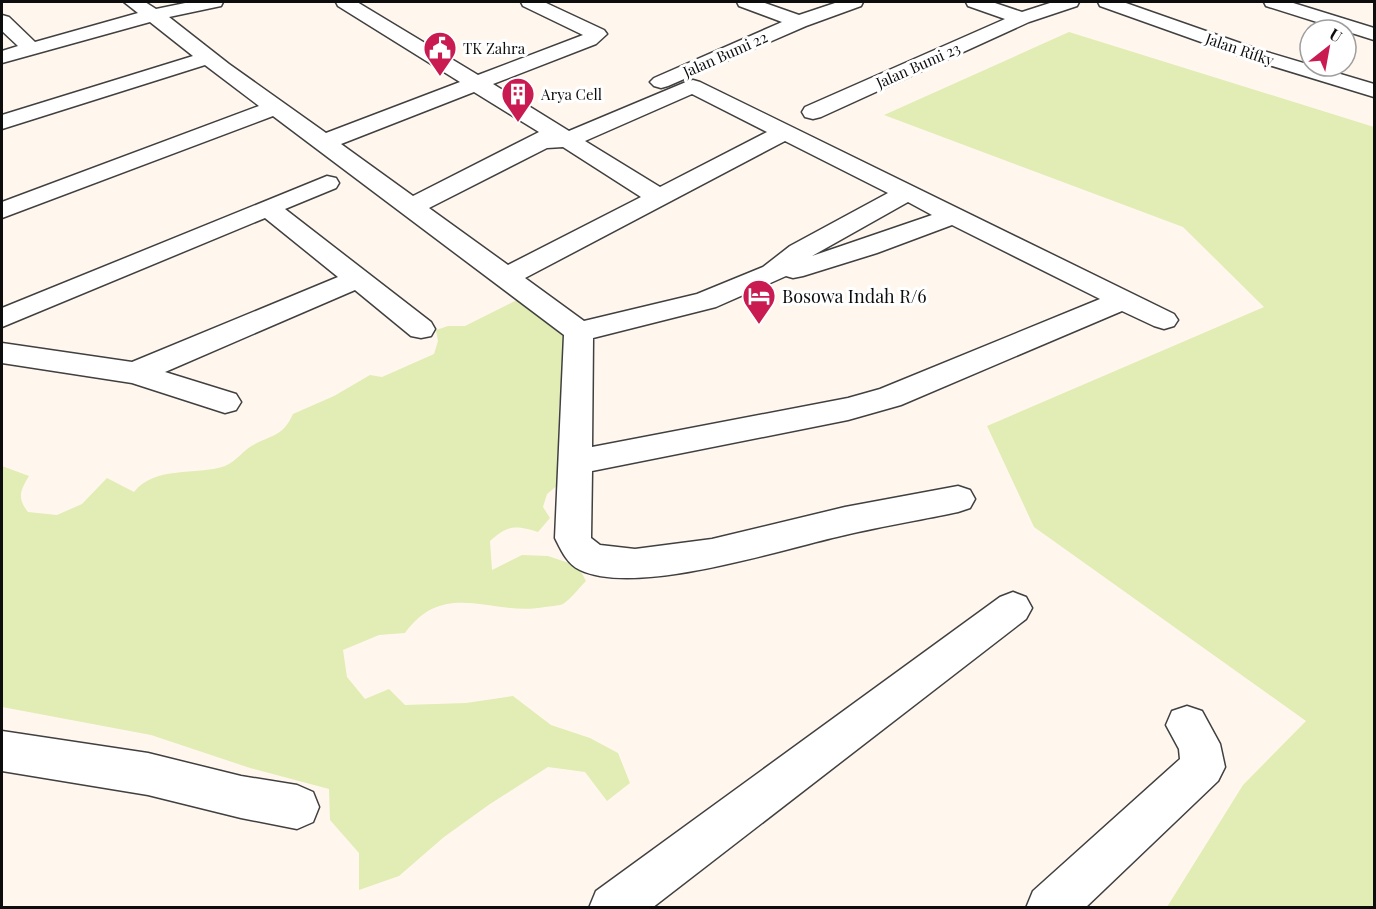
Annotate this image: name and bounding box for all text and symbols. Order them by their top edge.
north arrow [1298,18,1358,78]
text: U [1326,23,1346,47]
street label: Jalan Bumi 22 [679,26,770,82]
street label: Jalan Rifky [1202,28,1277,70]
public building icon: TK Zahra [422,30,458,77]
street label: Jalan Bumi 23 [872,37,963,93]
place label: TK Zahra [463,38,526,58]
building icon: Arya Cell [500,76,536,123]
place label: Arya Cell [540,84,602,104]
hotel icon: Bosowa Indah R/6 [741,278,777,325]
place label: Bosowa Indah R/6 [782,284,927,308]

